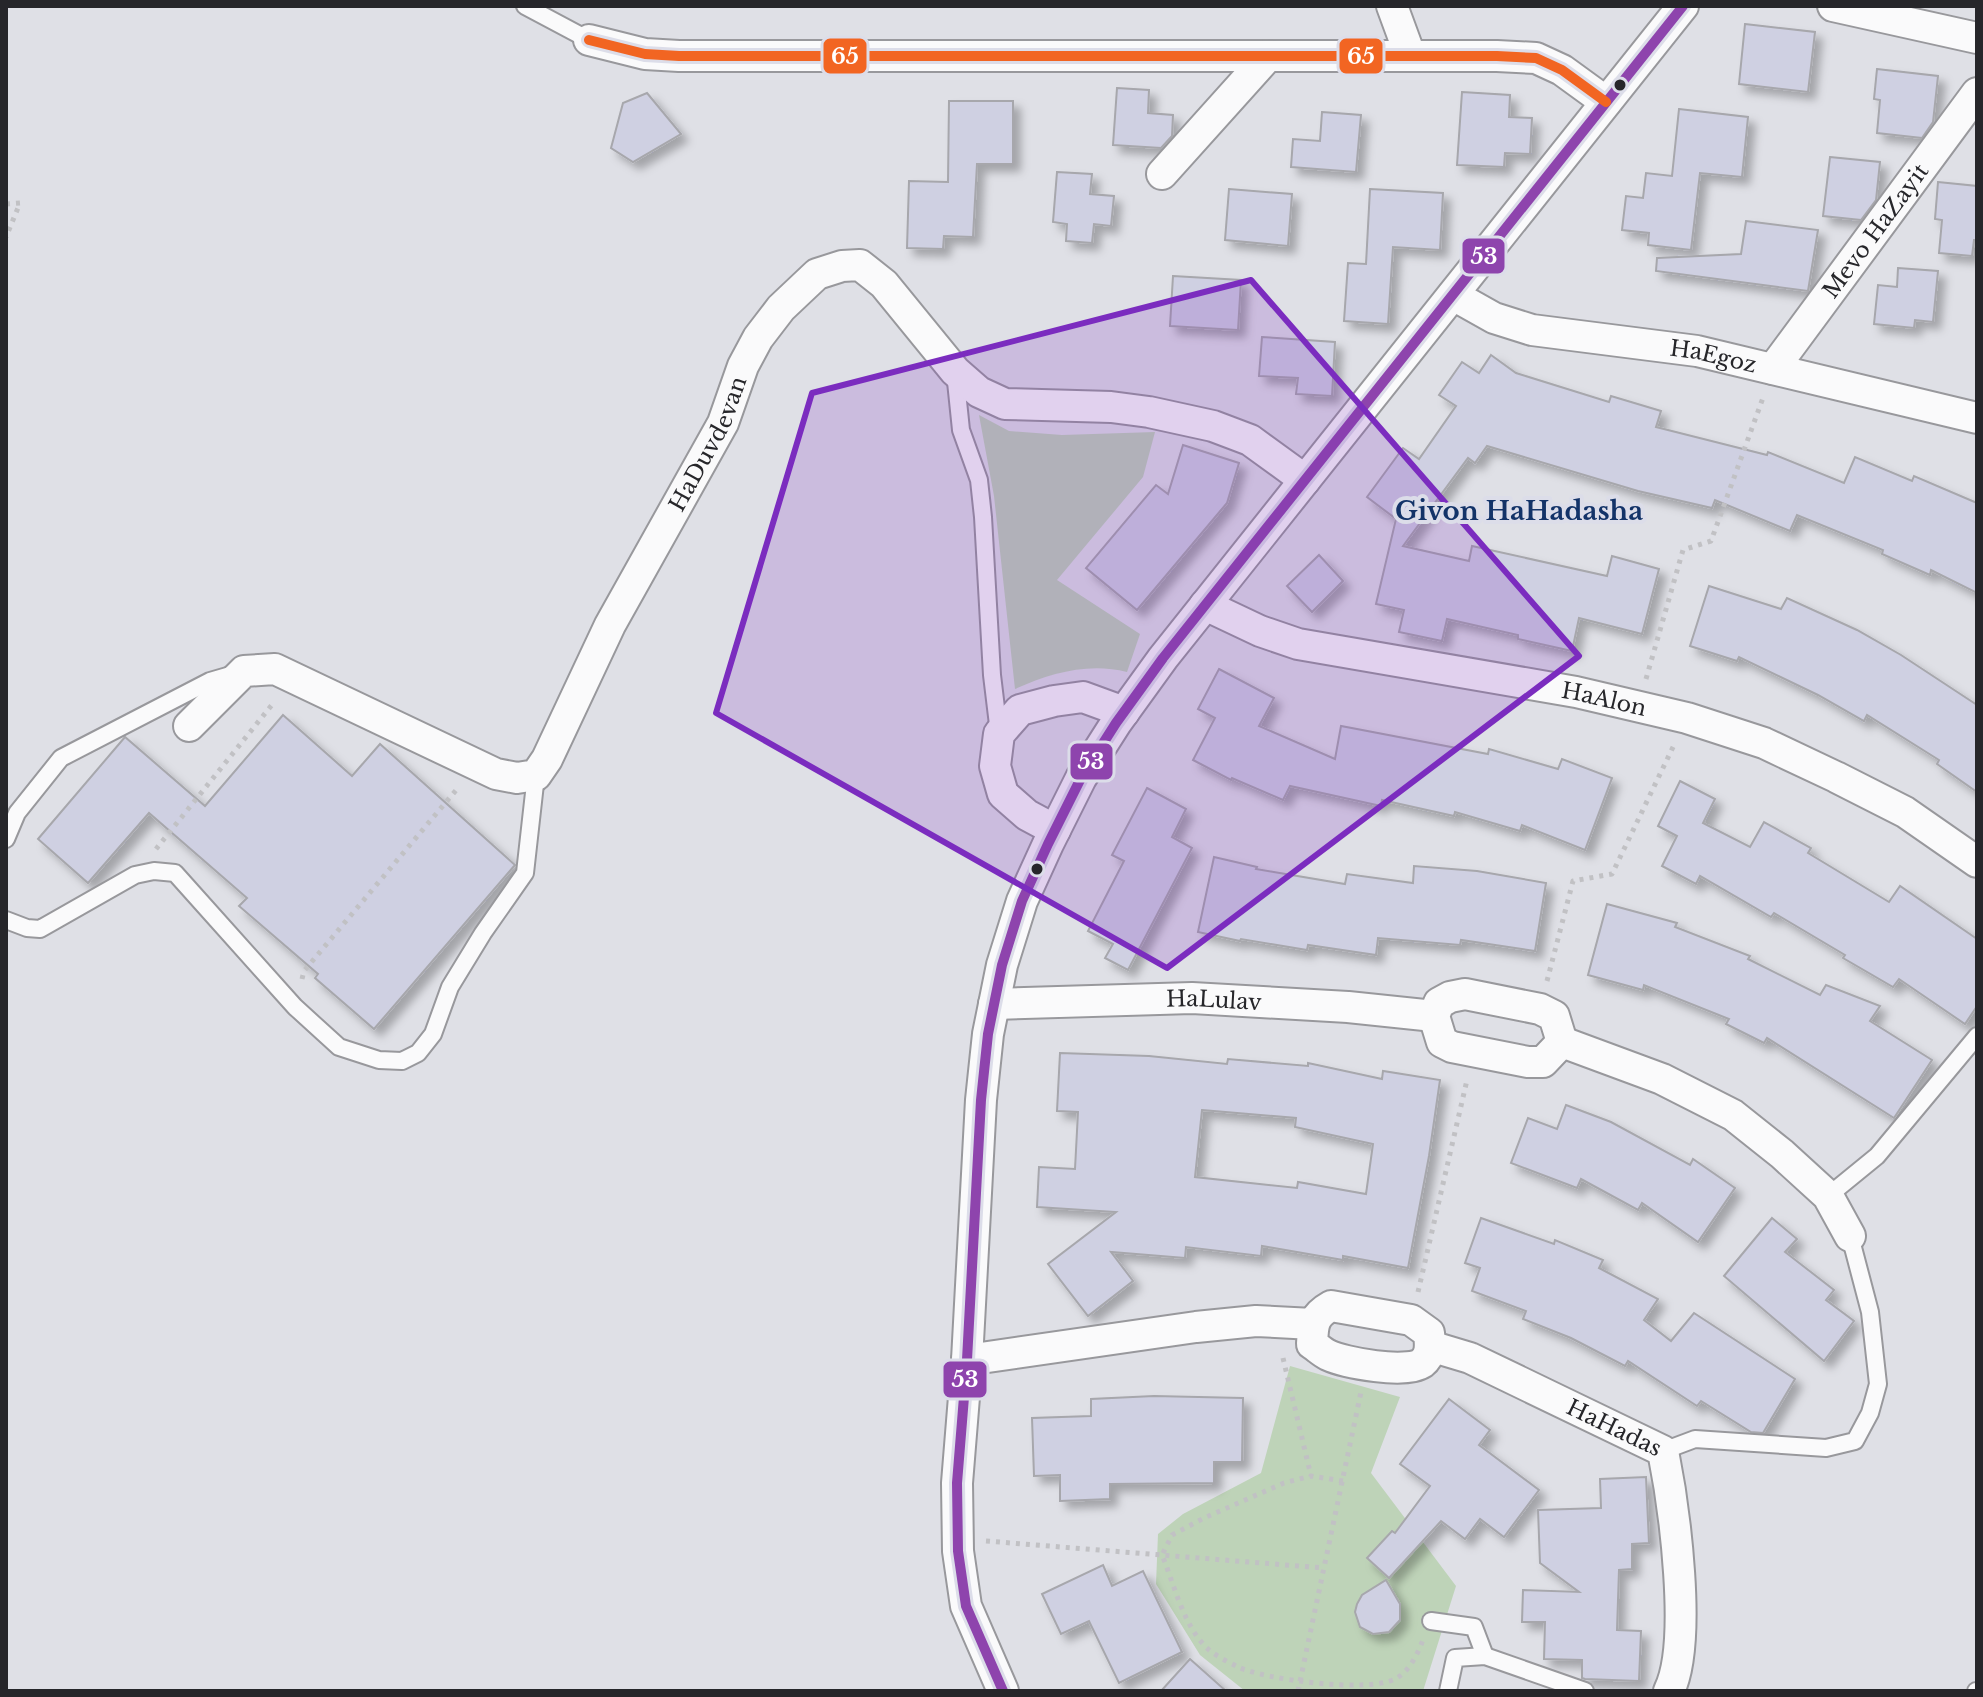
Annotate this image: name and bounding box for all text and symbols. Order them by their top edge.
line badge: 65 [822,37,868,75]
line badge: 65 [1338,37,1384,75]
text: 65 [831,43,859,70]
text: 65 [1347,43,1375,70]
unlabelled marker [1612,77,1628,93]
street label: Mevo HaZayit [1817,158,1934,303]
line badge: 53 [1461,237,1506,275]
text: 53 [1470,243,1498,270]
street label: HaEgoz [1668,334,1759,378]
street label: HaDuvdevan [663,373,752,516]
district label: Givon HaHadasha [1395,495,1643,527]
street label: HaAlon [1560,676,1649,722]
line badge: 53 [1069,742,1114,781]
text: 53 [1077,748,1105,775]
unlabelled marker [1029,861,1045,877]
street label: HaLulav [1166,984,1263,1016]
line badge: 53 [942,1360,988,1399]
text: 53 [951,1366,979,1393]
street label: HaHadas [1562,1393,1666,1462]

